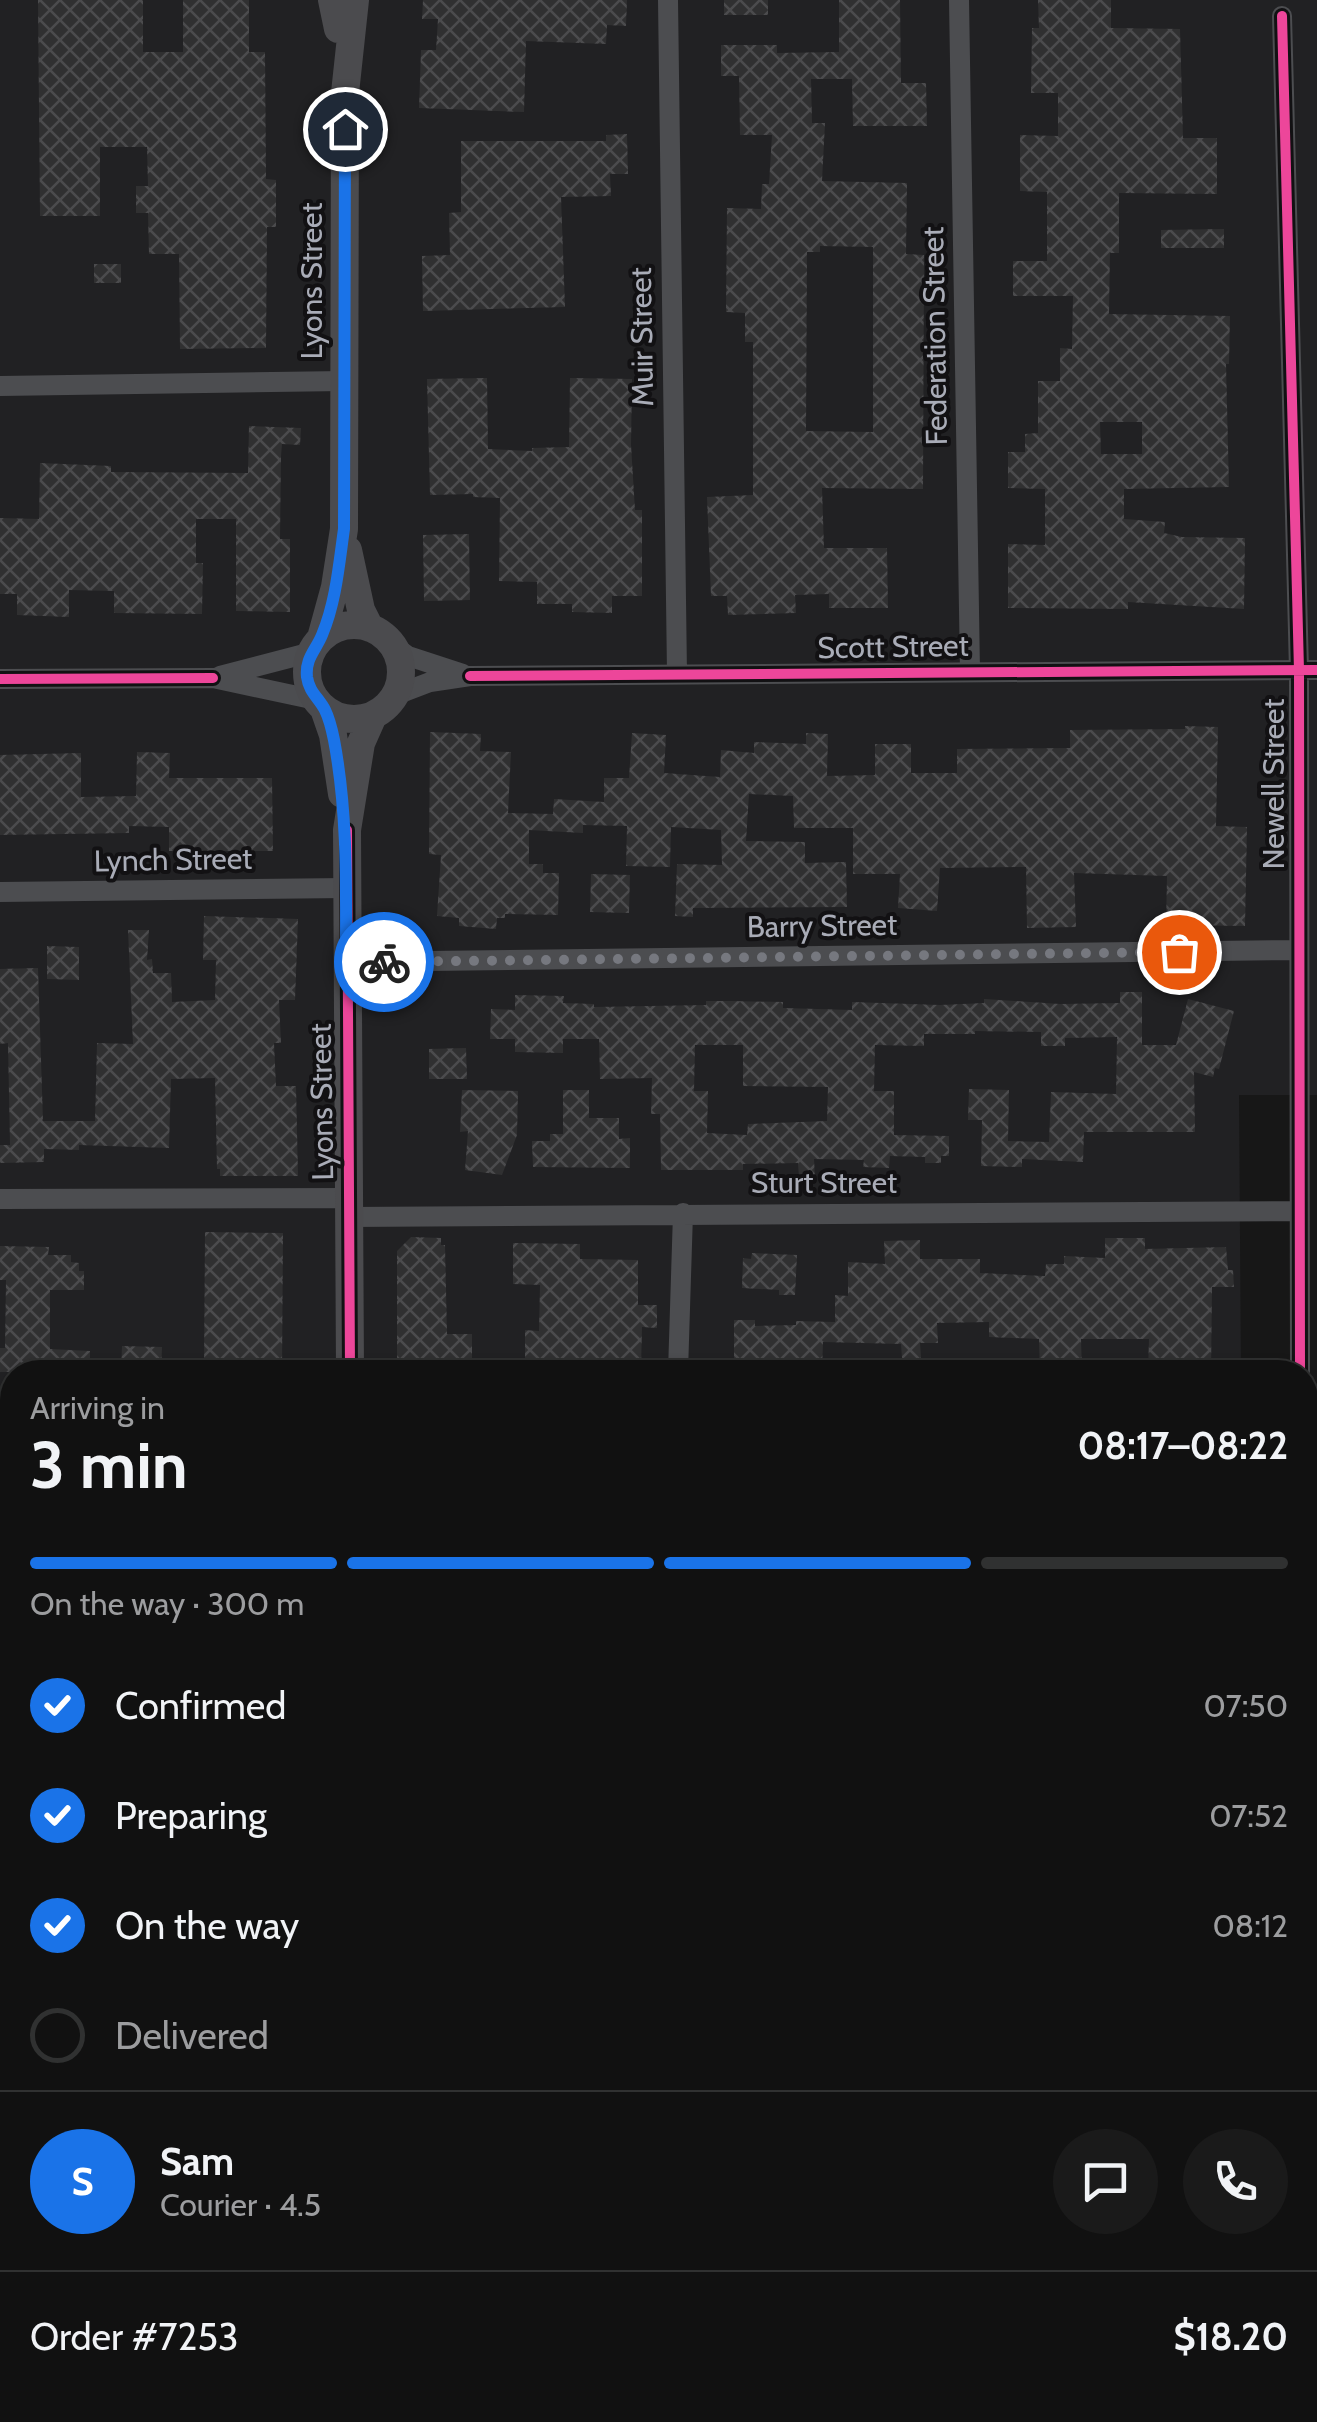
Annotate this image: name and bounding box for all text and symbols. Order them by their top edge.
pin [303,87,388,172]
icon: home [318,102,373,157]
street label: Lyons Street [293,202,330,360]
street label: Federation Street [914,226,955,446]
street label: Muir Street [622,267,661,407]
street label: Scott Street [817,627,969,666]
street label: Newell Street [1255,698,1292,870]
street label: Lynch Street [93,840,253,879]
street label: Barry Street [747,906,897,945]
pin [1137,910,1222,995]
courier [334,912,434,1012]
icon: bag [1152,925,1207,980]
icon: bike [357,935,412,990]
street label: Lyons Street [302,1023,341,1181]
street label: Sturt Street [751,1164,897,1201]
text: Arriving in [30,1388,165,1427]
text: 08:17–08:22 [1078,1422,1288,1469]
text: 3 min [30,1425,188,1504]
text: On the way · 300 m [30,1584,304,1623]
icon: check [30,1678,85,1733]
text: Confirmed [115,1682,286,1729]
text: 07:50 [1204,1686,1288,1725]
icon: check [30,1788,85,1843]
text: Preparing [115,1792,267,1839]
text: 07:52 [1209,1796,1288,1835]
icon: check [30,1898,85,1953]
text: On the way [115,1902,299,1949]
text: 08:12 [1212,1906,1288,1945]
text: Delivered [115,2012,269,2059]
button: chat [1053,2129,1158,2234]
button: phone [1183,2129,1288,2234]
text: Sam [160,2138,234,2185]
text: S [71,2158,94,2205]
text: Courier · 4.5 [160,2185,321,2224]
text: Order #7253 [30,2313,239,2360]
text: $18.20 [1174,2313,1288,2360]

